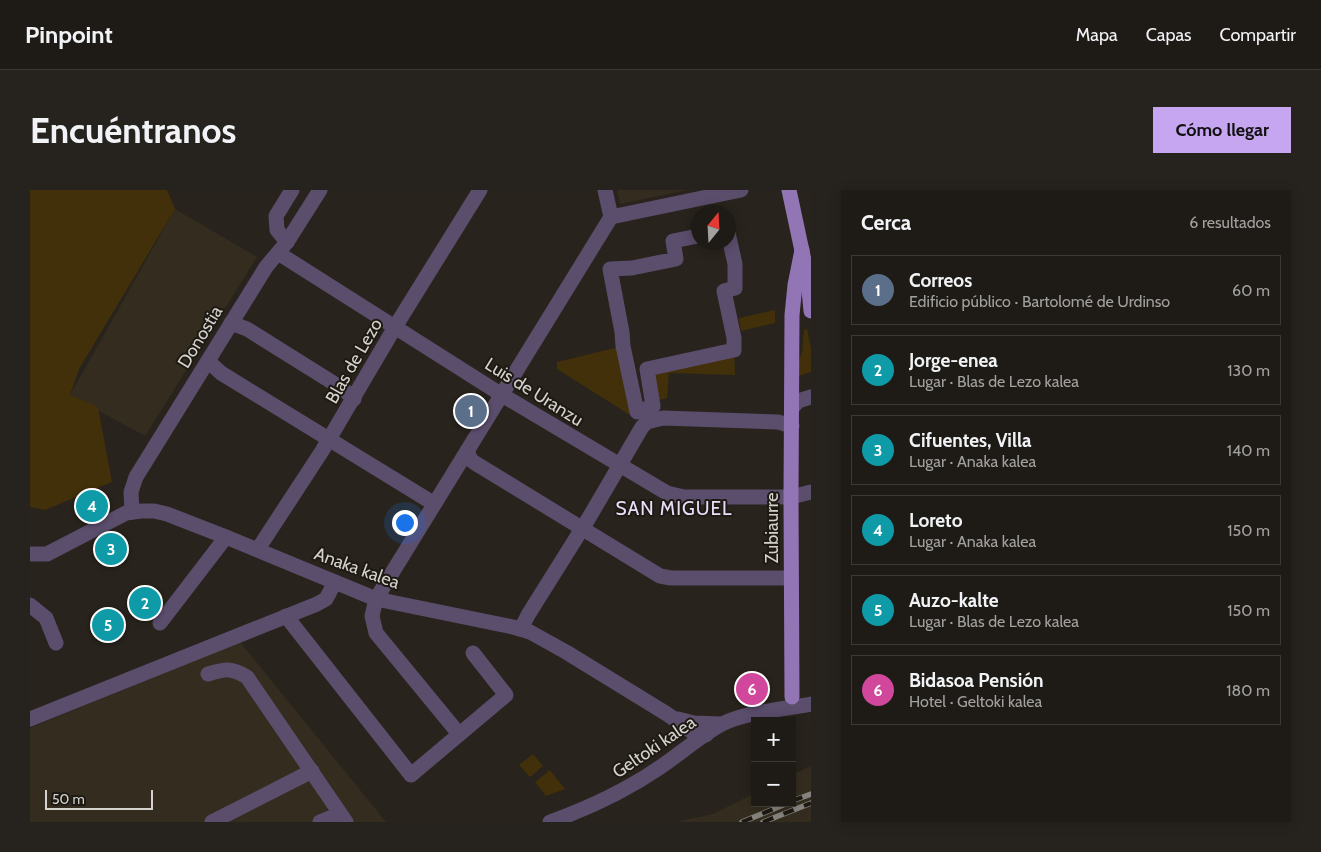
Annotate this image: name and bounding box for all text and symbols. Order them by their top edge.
text: Pinpoint [25,20,113,49]
text: Mapa [1076,24,1118,46]
text: Capas [1146,24,1192,46]
text: Compartir [1220,24,1296,46]
button: Cómo llegar [1153,107,1291,153]
text: Encuéntranos [30,109,236,152]
north arrow [691,205,736,250]
text: Cerca [861,210,911,235]
text: 6 resultados [1189,213,1271,232]
text: Correos [909,269,972,292]
text: 1 [875,281,881,300]
text: 60 m [1232,281,1270,300]
text: Edificio público · Bartolomé de Urdinso [909,292,1170,311]
street label: Donostia [173,302,227,372]
street label: Blas de Lezo [321,314,387,407]
text: Jorge-enea [909,349,998,372]
street label: Luis de Uranzu [481,353,587,431]
text: 2 [874,361,882,380]
text: 130 m [1227,361,1270,380]
text: Lugar · Blas de Lezo kalea [909,372,1079,391]
pin: 1 [455,392,487,430]
text: Cifuentes, Villa [909,429,1031,452]
text: 3 [874,441,882,460]
text: 140 m [1227,441,1270,460]
text: Lugar · Anaka kalea [909,452,1036,471]
pin: 4 [76,487,108,525]
street label: Zubiaurre [761,493,783,563]
district label: SAN MIGUEL [615,497,733,520]
text: Loreto [909,509,962,532]
your location [392,510,418,536]
text: 4 [873,521,883,540]
text: 150 m [1227,521,1270,540]
pin: 3 [95,530,127,568]
text: Lugar · Anaka kalea [909,532,1036,551]
street label: Anaka kalea [311,542,403,594]
pin: 2 [129,584,161,622]
text: Auzo-kalte [909,589,998,612]
text: 5 [874,601,882,620]
text: 150 m [1227,601,1270,620]
pin: 5 [92,606,124,644]
text: Lugar · Blas de Lezo kalea [909,612,1079,631]
text: Bidasoa Pensión [909,669,1044,692]
pin: 6 [736,670,768,708]
text: 6 [874,681,883,700]
text: 180 m [1226,681,1270,700]
text: Hotel · Geltoki kalea [909,692,1042,711]
street label: Geltoki kalea [608,711,700,783]
map controls [751,717,796,807]
button: + [751,717,796,762]
button: − [751,762,796,807]
scale bar [45,787,152,810]
text: 50 m [52,790,85,808]

